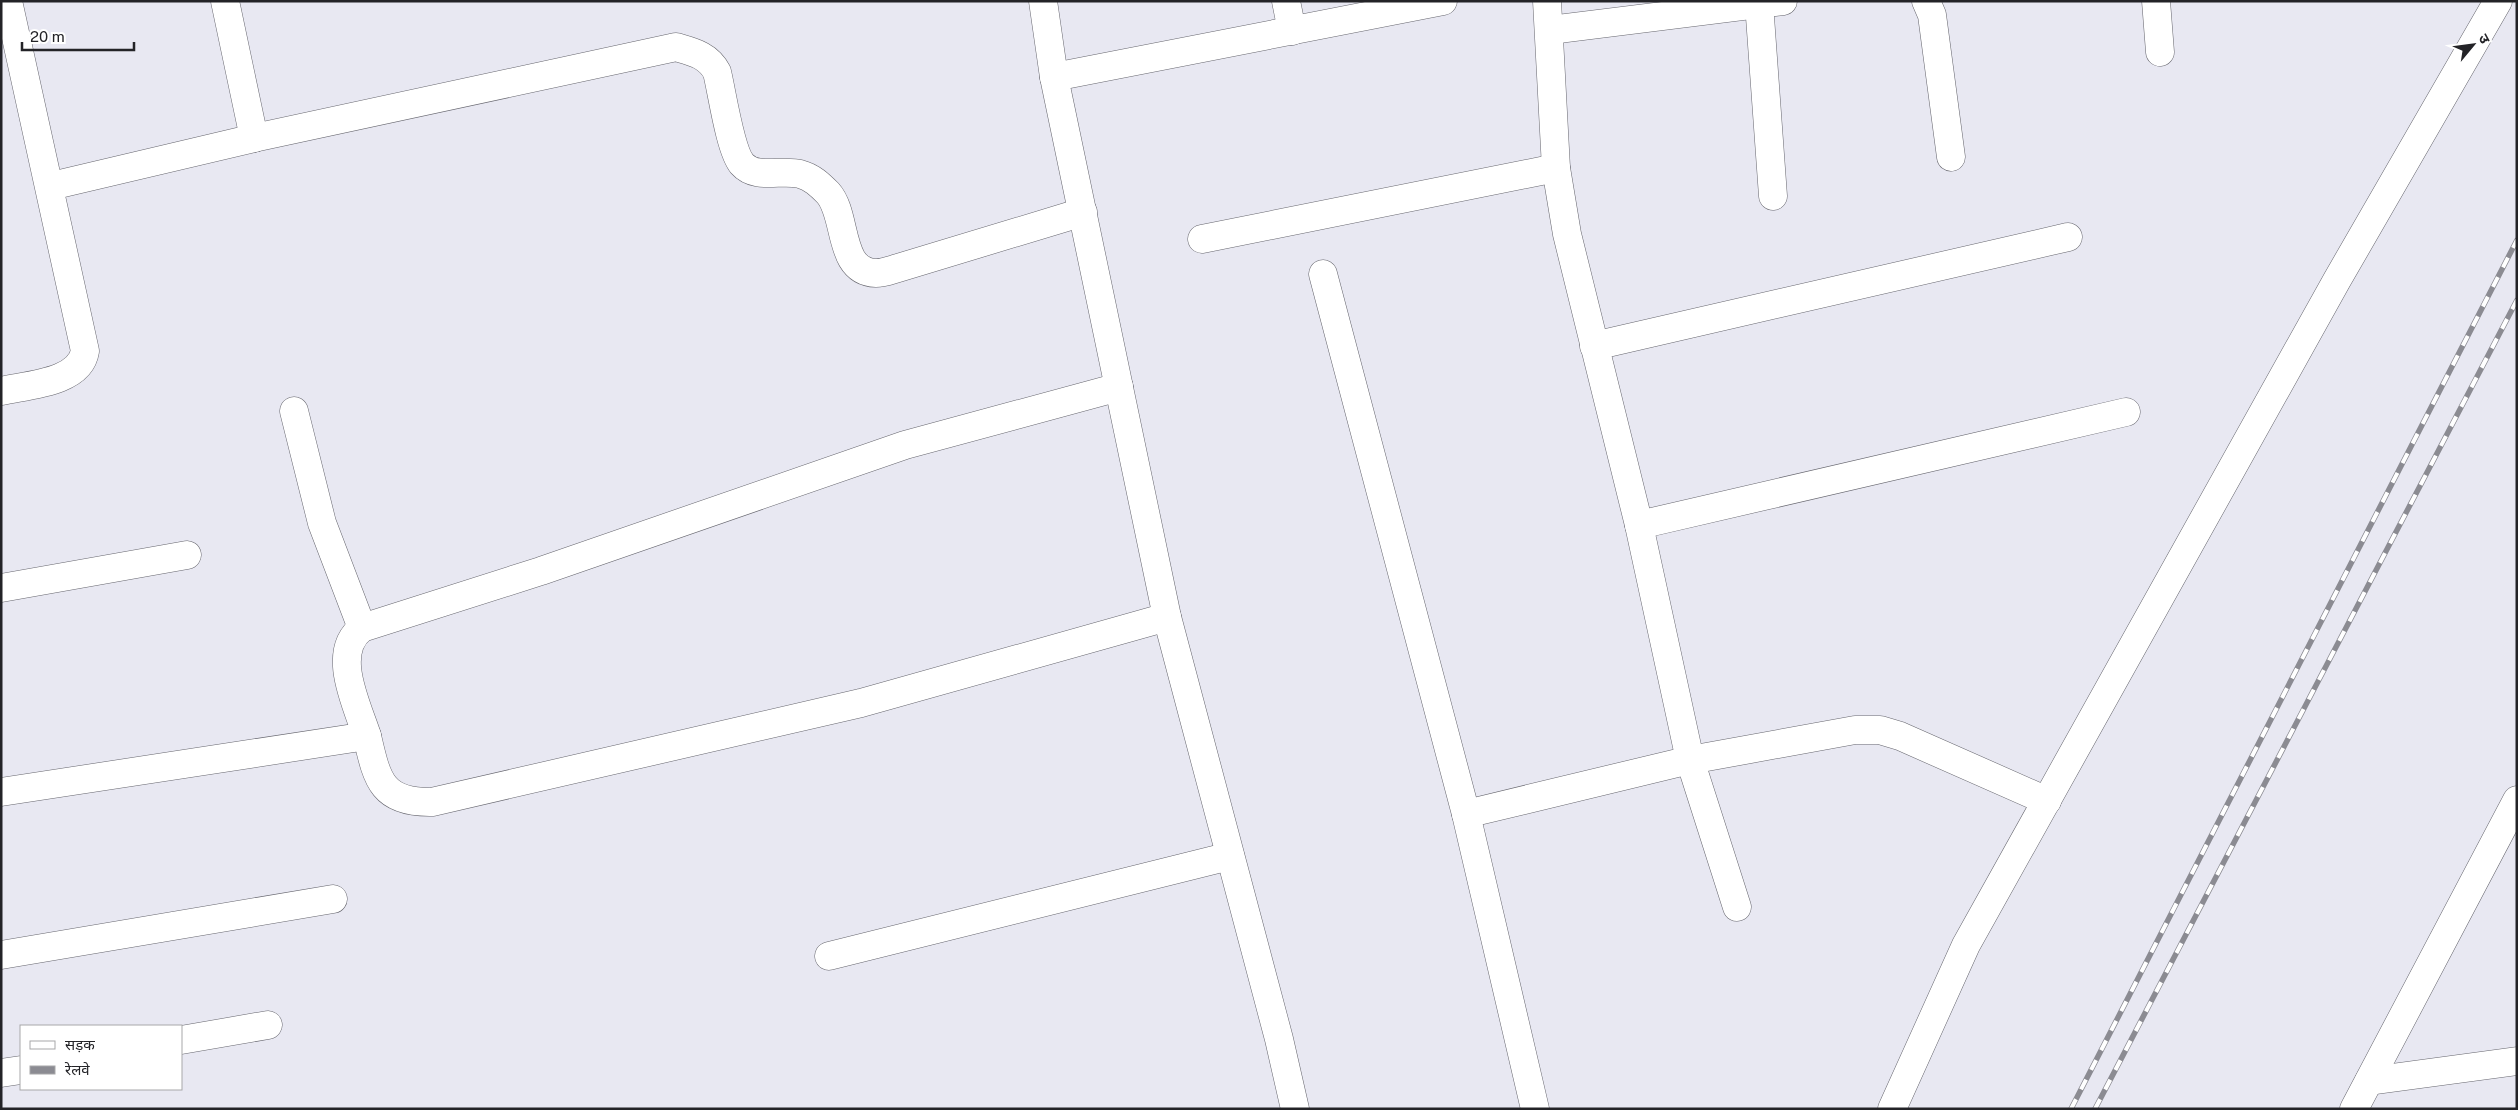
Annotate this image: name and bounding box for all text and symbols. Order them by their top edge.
scale bar [22,20,135,52]
north arrow [2448,20,2498,70]
text: 20 m [30,28,65,45]
text: उ [2475,31,2494,47]
legend [20,1025,182,1090]
text: सड़क [65,1036,95,1053]
text: रेलवे [64,1061,90,1078]

